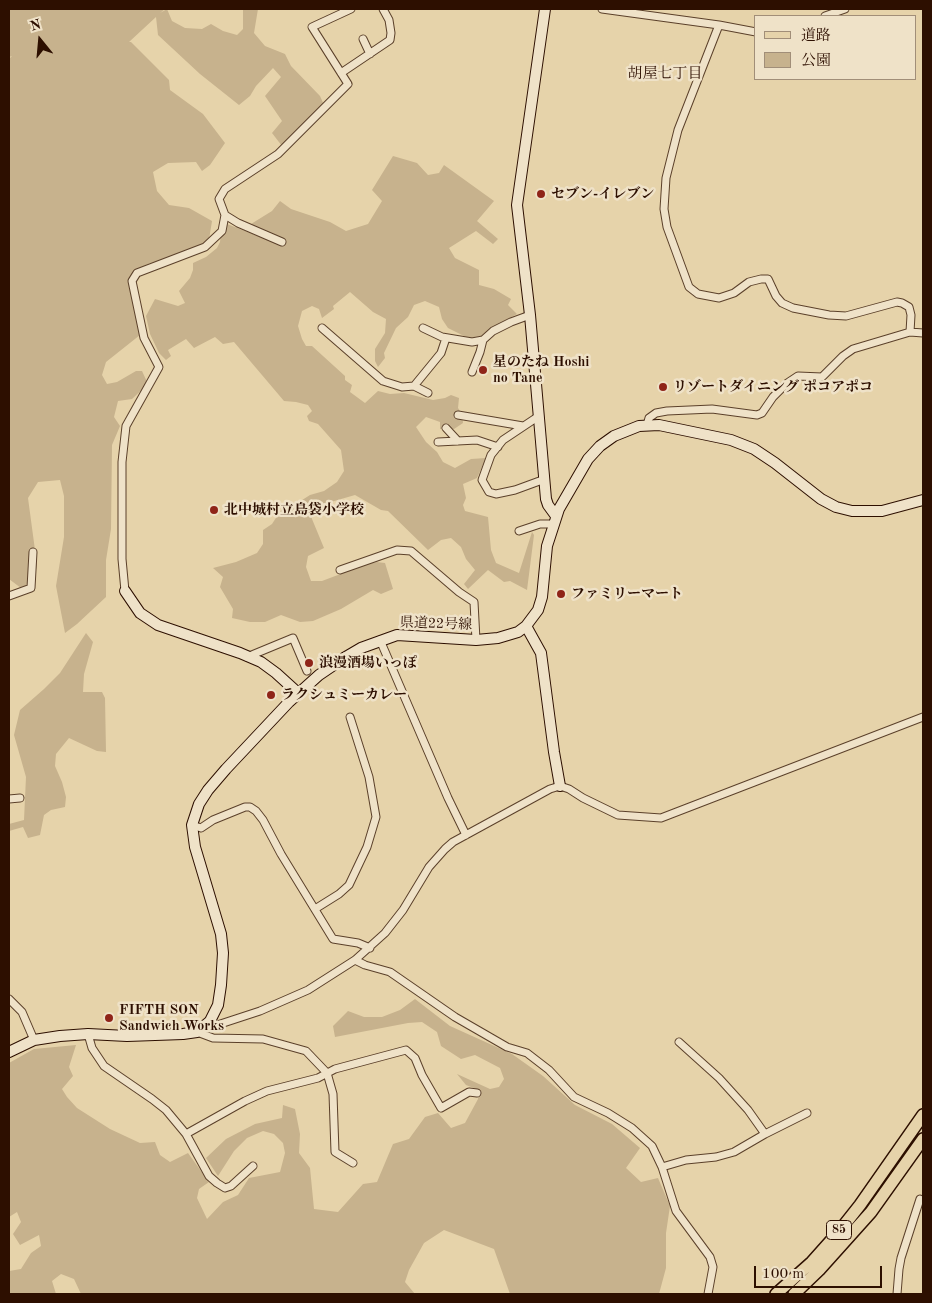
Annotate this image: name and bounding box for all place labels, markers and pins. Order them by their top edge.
place label: セブン-イレブン [551,186,654,202]
marker: セブン-イレブン [535,188,547,200]
place label: 星のたね Hoshi no Tane [493,354,590,387]
marker: 星のたね Hoshi no Tane [477,364,489,376]
place label: リゾートダイニング ポコアポコ [673,379,873,395]
marker: リゾートダイニング ポコアポコ [657,381,669,393]
place label: 北中城村立島袋小学校 [224,502,364,518]
marker: 北中城村立島袋小学校 [208,504,220,516]
place label: ファミリーマート [571,586,683,602]
marker: ファミリーマート [555,588,567,600]
place label: 浪漫酒場いっぽ [319,655,417,671]
marker: 浪漫酒場いっぽ [303,657,315,669]
place label: ラクシュミーカレー [281,687,407,703]
marker: ラクシュミーカレー [265,689,277,701]
place label: FIFTH SON Sandwich Works [119,1002,224,1034]
marker: FIFTH SON Sandwich Works [103,1012,115,1024]

